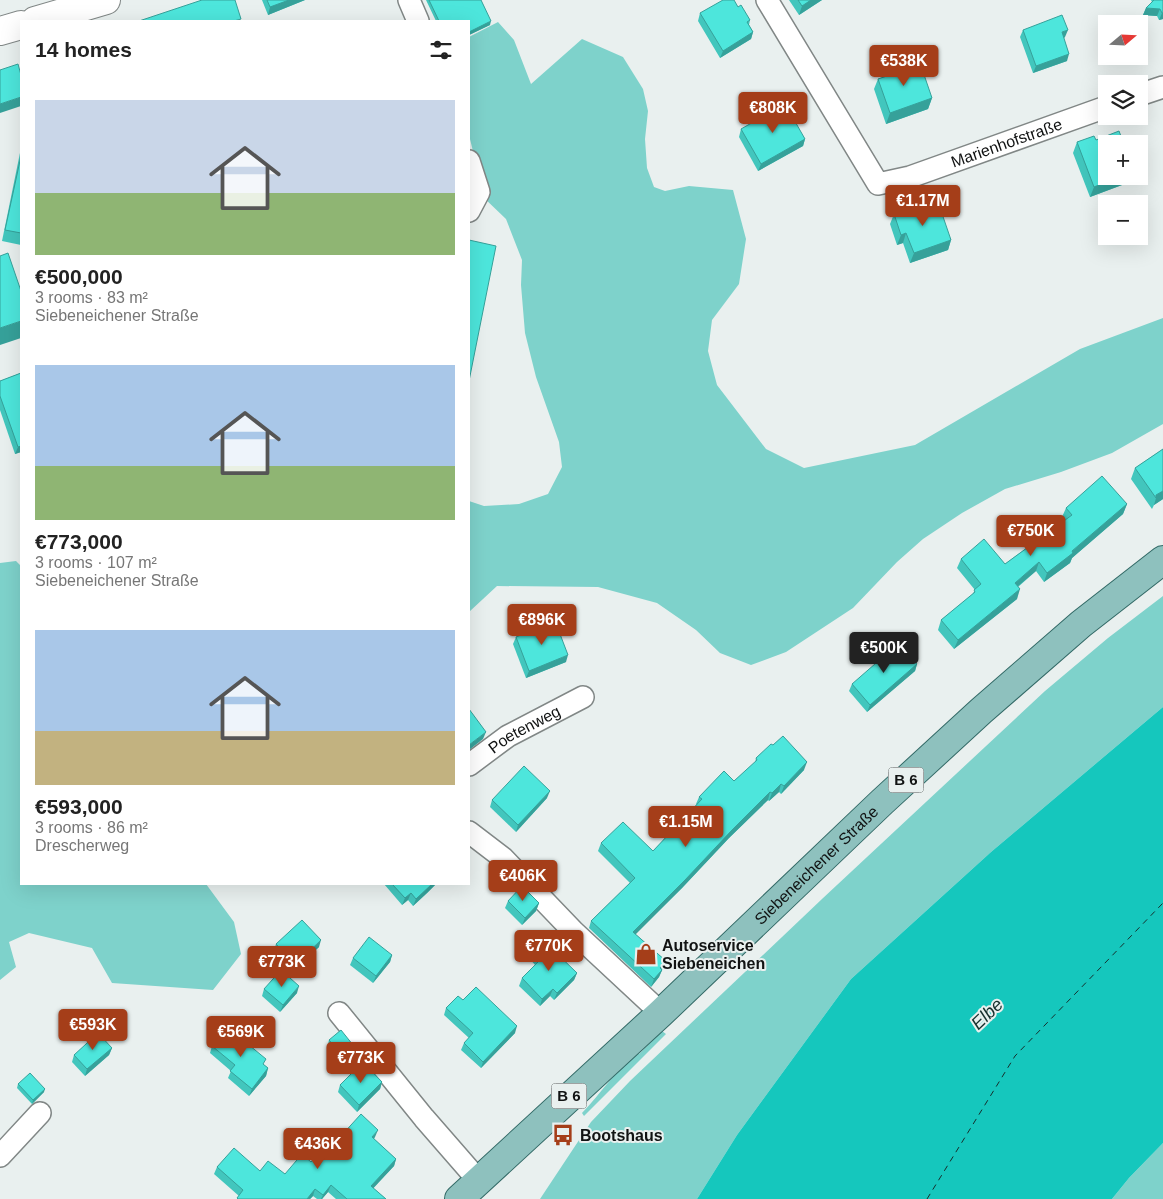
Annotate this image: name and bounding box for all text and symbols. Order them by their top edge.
north arrow [1098,15,1148,65]
map controls [1098,15,1148,245]
icon: filters [427,36,455,64]
text: 14 homes [35,38,132,61]
pin: €538K [869,44,939,87]
text: €538K [880,52,928,69]
button: layers [1098,75,1148,125]
pin: €808K [738,92,808,134]
text: €808K [749,99,797,116]
street label: Marienhofstraße [949,115,1064,171]
icon: home [200,133,290,223]
button: + [1098,135,1148,185]
pin: €1.17M [882,184,964,227]
text: €1.17M [896,192,950,209]
button: − [1098,195,1148,245]
text: €500,000 [35,265,123,288]
text: 3 rooms · 83 m² [35,289,148,306]
text: Siebeneichener Straße [35,307,199,324]
icon: home [200,398,290,488]
pin: €750K [996,514,1066,557]
text: €750K [1007,522,1055,539]
text: €773,000 [35,530,123,553]
text: 3 rooms · 107 m² [35,554,157,571]
text: Siebeneichener Straße [35,572,199,589]
pin: €896K [507,604,577,646]
text: €896K [518,611,566,628]
pin: €500K [849,632,919,674]
text: €500K [860,639,908,656]
icon: home [200,663,290,753]
street label: Poetenweg [485,702,563,757]
road number: B 6 [888,768,924,792]
text: €593,000 [35,795,123,818]
street label: Siebeneichener Straße [751,803,882,928]
pin: €1.15M [645,806,727,848]
text: €1.15M [659,813,713,830]
text: 3 rooms · 86 m² [35,819,148,836]
text: Drescherweg [35,837,129,854]
pin: €406K [488,860,558,902]
text: €406K [499,867,547,884]
pin: €770K [514,930,584,972]
text: €770K [525,937,573,954]
place label: Autoservice Siebeneichen [662,937,765,972]
shop icon: Autoservice Siebeneichen [633,941,659,967]
pin: €773K [247,946,317,988]
text: €773K [258,953,306,970]
water label: Elbe [967,994,1007,1034]
pin: €593K [58,1008,128,1051]
text: €593K [69,1016,117,1033]
pin: €569K [206,1016,276,1058]
text: €569K [217,1023,265,1040]
pin: €773K [326,1042,396,1084]
text: €773K [337,1049,385,1066]
road number: B 6 [552,1084,586,1108]
bus stop icon: Bootshaus [550,1122,576,1148]
place label: Bootshaus [580,1127,663,1144]
pin: €436K [283,1128,353,1170]
text: €436K [294,1135,342,1152]

